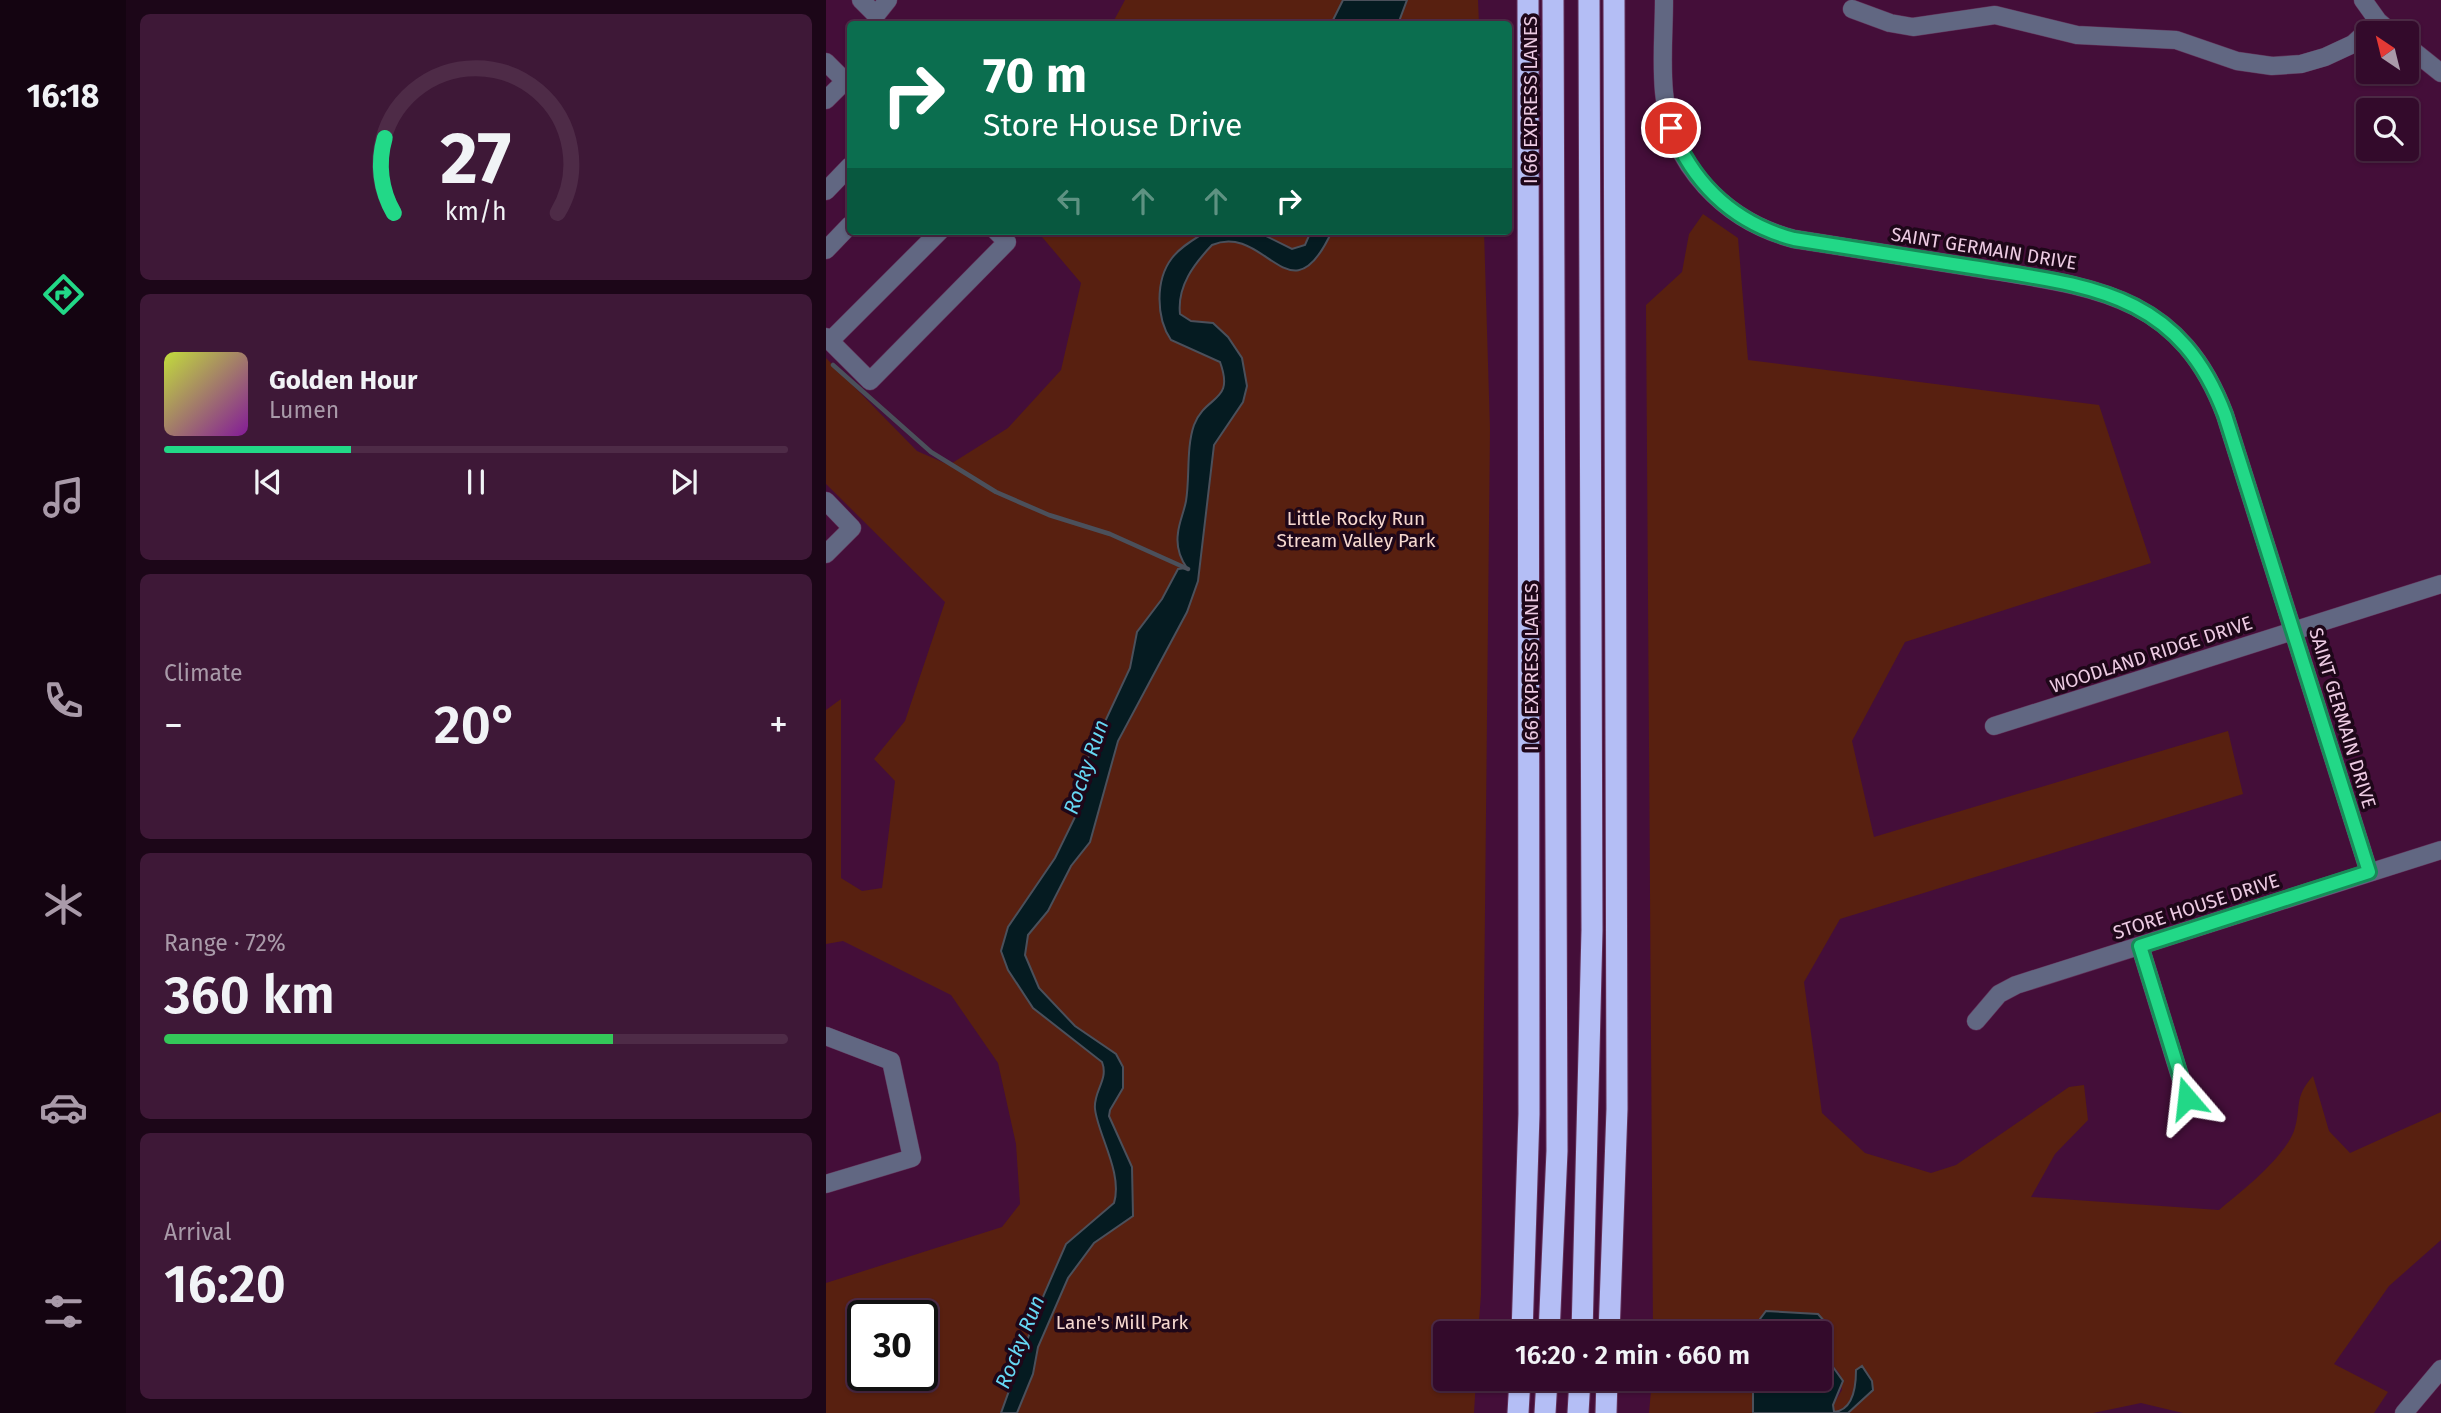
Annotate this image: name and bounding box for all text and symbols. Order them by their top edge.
street label: I 66 EXPRESS LANES [1519,16,1542,184]
north arrow [2356,21,2418,84]
map controls [2356,21,2419,161]
text: 70 m [983,46,1087,105]
icon: right [868,49,959,140]
text: 16:18 [27,77,99,115]
pin [1641,98,1701,158]
button: search [2356,98,2419,161]
text: Store House Drive [983,106,1243,144]
icon: arrive [1652,109,1690,147]
text: 27 [441,115,511,202]
icon: left [1051,182,1089,220]
icon: ahead [1124,182,1162,220]
icon: ahead [1197,182,1235,220]
icon: right [1270,182,1308,220]
text: km/h [445,197,507,227]
street label: SAINT GERMAIN DRIVE [1889,222,2078,275]
icon: directions [39,270,88,319]
text: Golden Hour [269,365,417,396]
text: Lumen [269,396,339,424]
icon: previous [249,463,287,501]
icon: pause [457,463,495,501]
icon: next [665,463,703,501]
icon: music [39,473,88,522]
park label: Little Rocky Run Stream Valley Park [1277,507,1436,552]
street label: I 66 EXPRESS LANES [1520,583,1543,751]
street label: WOODLAND RIDGE DRIVE [2047,611,2255,698]
street label: SAINT GERMAIN DRIVE [2304,625,2381,811]
text: Climate [164,659,243,687]
icon: phone [39,676,88,725]
text: 20° [434,694,518,757]
text: − [164,702,183,748]
text: + [769,702,788,748]
water label: Rocky Run [1058,716,1114,818]
street label: STORE HOUSE DRIVE [2110,869,2282,944]
icon: climate [39,880,88,929]
text: Range · 72% [164,929,286,957]
text: 360 km [164,964,335,1027]
position arrow [2150,1061,2224,1135]
icon: car [39,1083,88,1132]
text: Arrival [164,1218,231,1246]
text: 16:20 [164,1253,286,1316]
icon: filters [39,1287,88,1336]
water label: Rocky Run [990,1292,1050,1392]
speed limit sign: 30 [847,1300,938,1391]
park label: Lane's Mill Park [1056,1311,1189,1334]
text: 16:20 · 2 min · 660 m [1515,1340,1750,1371]

